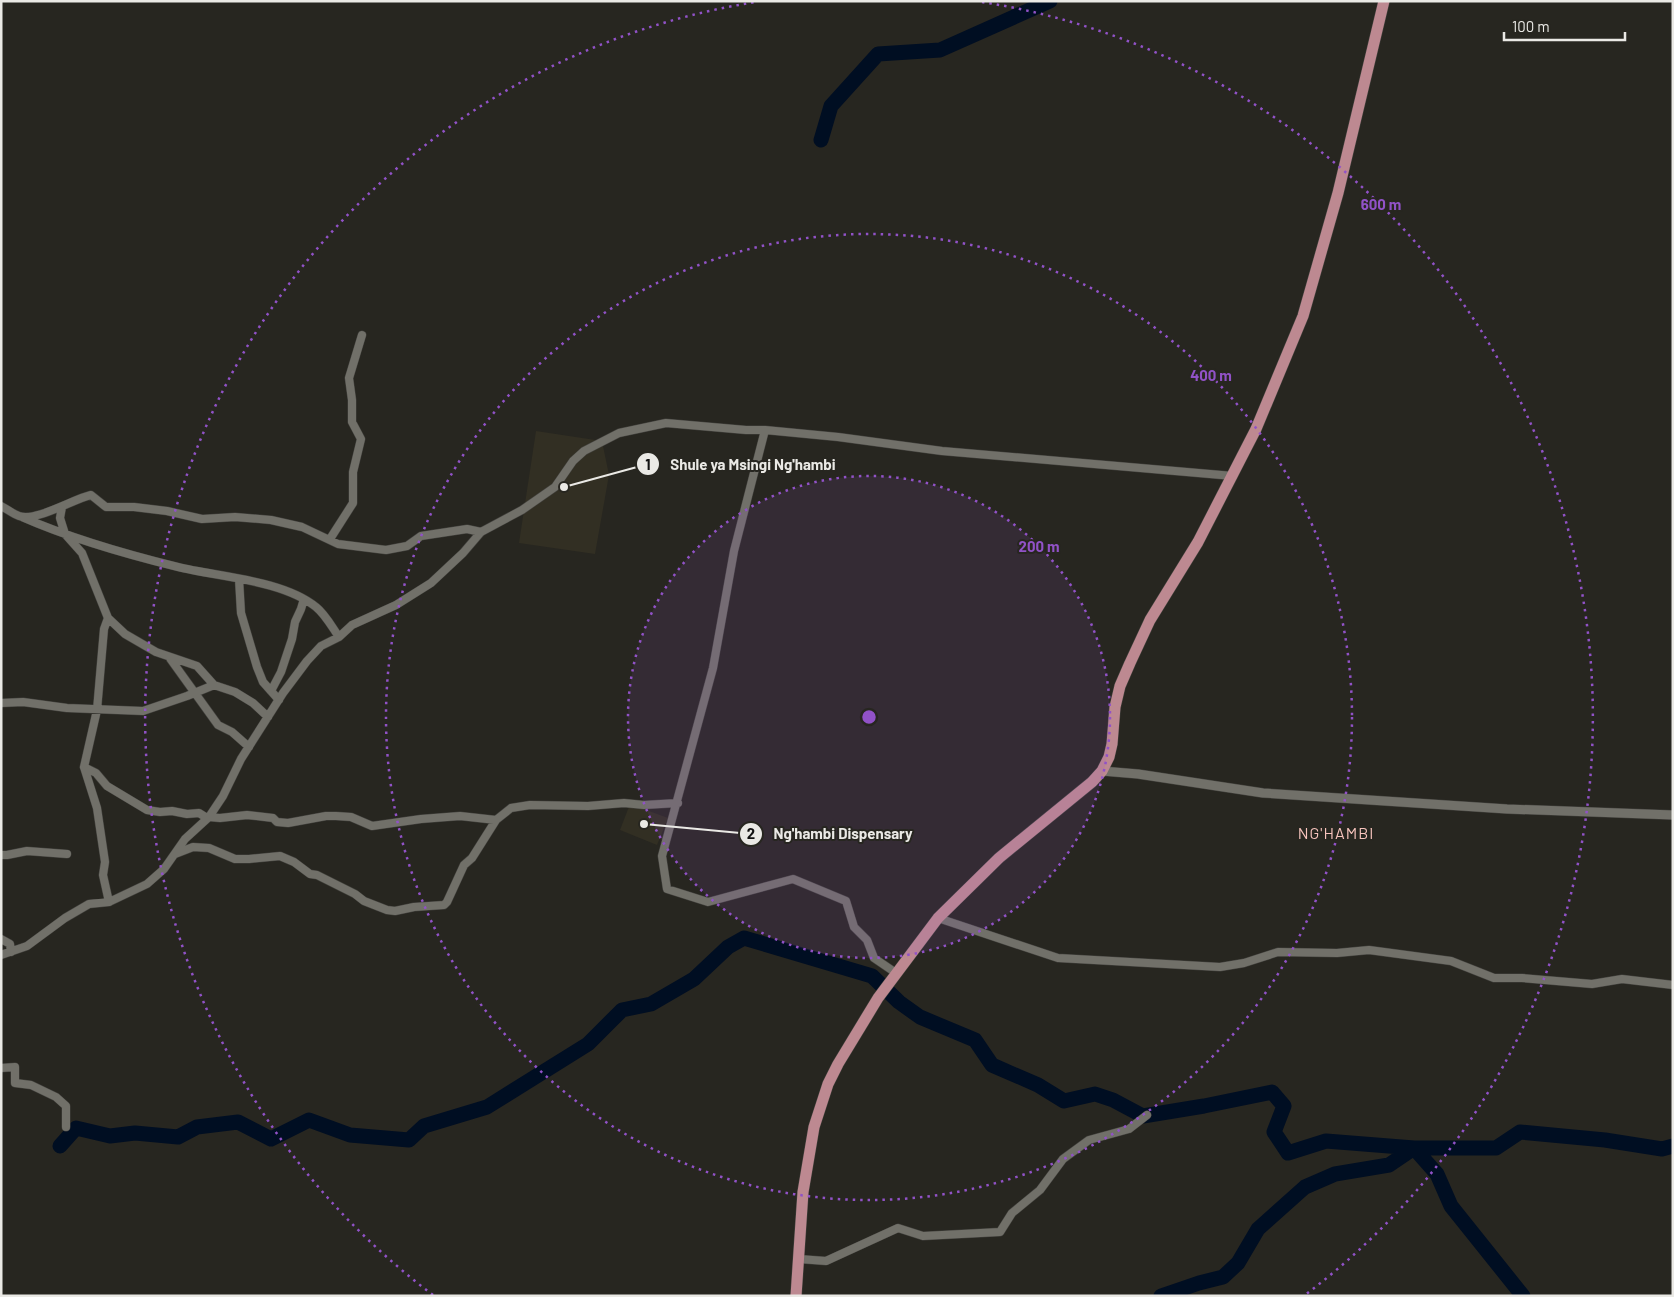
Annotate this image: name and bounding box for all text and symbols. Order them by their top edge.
scale bar [1504,10,1625,42]
text: 100 m [1512,17,1550,35]
text: 600 m [1361,195,1401,213]
text: 400 m [1190,366,1232,384]
callout: Shule ya Msingi Ng'hambi [635,449,846,479]
text: 1 [645,455,651,473]
text: Shule ya Msingi Ng'hambi [670,455,836,473]
text: 200 m [1018,537,1060,555]
centre of rings [860,708,878,726]
callout: Ng'hambi Dispensary [739,819,923,849]
district label: NG'HAMBI [1298,823,1374,842]
text: 2 [747,824,755,842]
text: Ng'hambi Dispensary [773,824,913,842]

